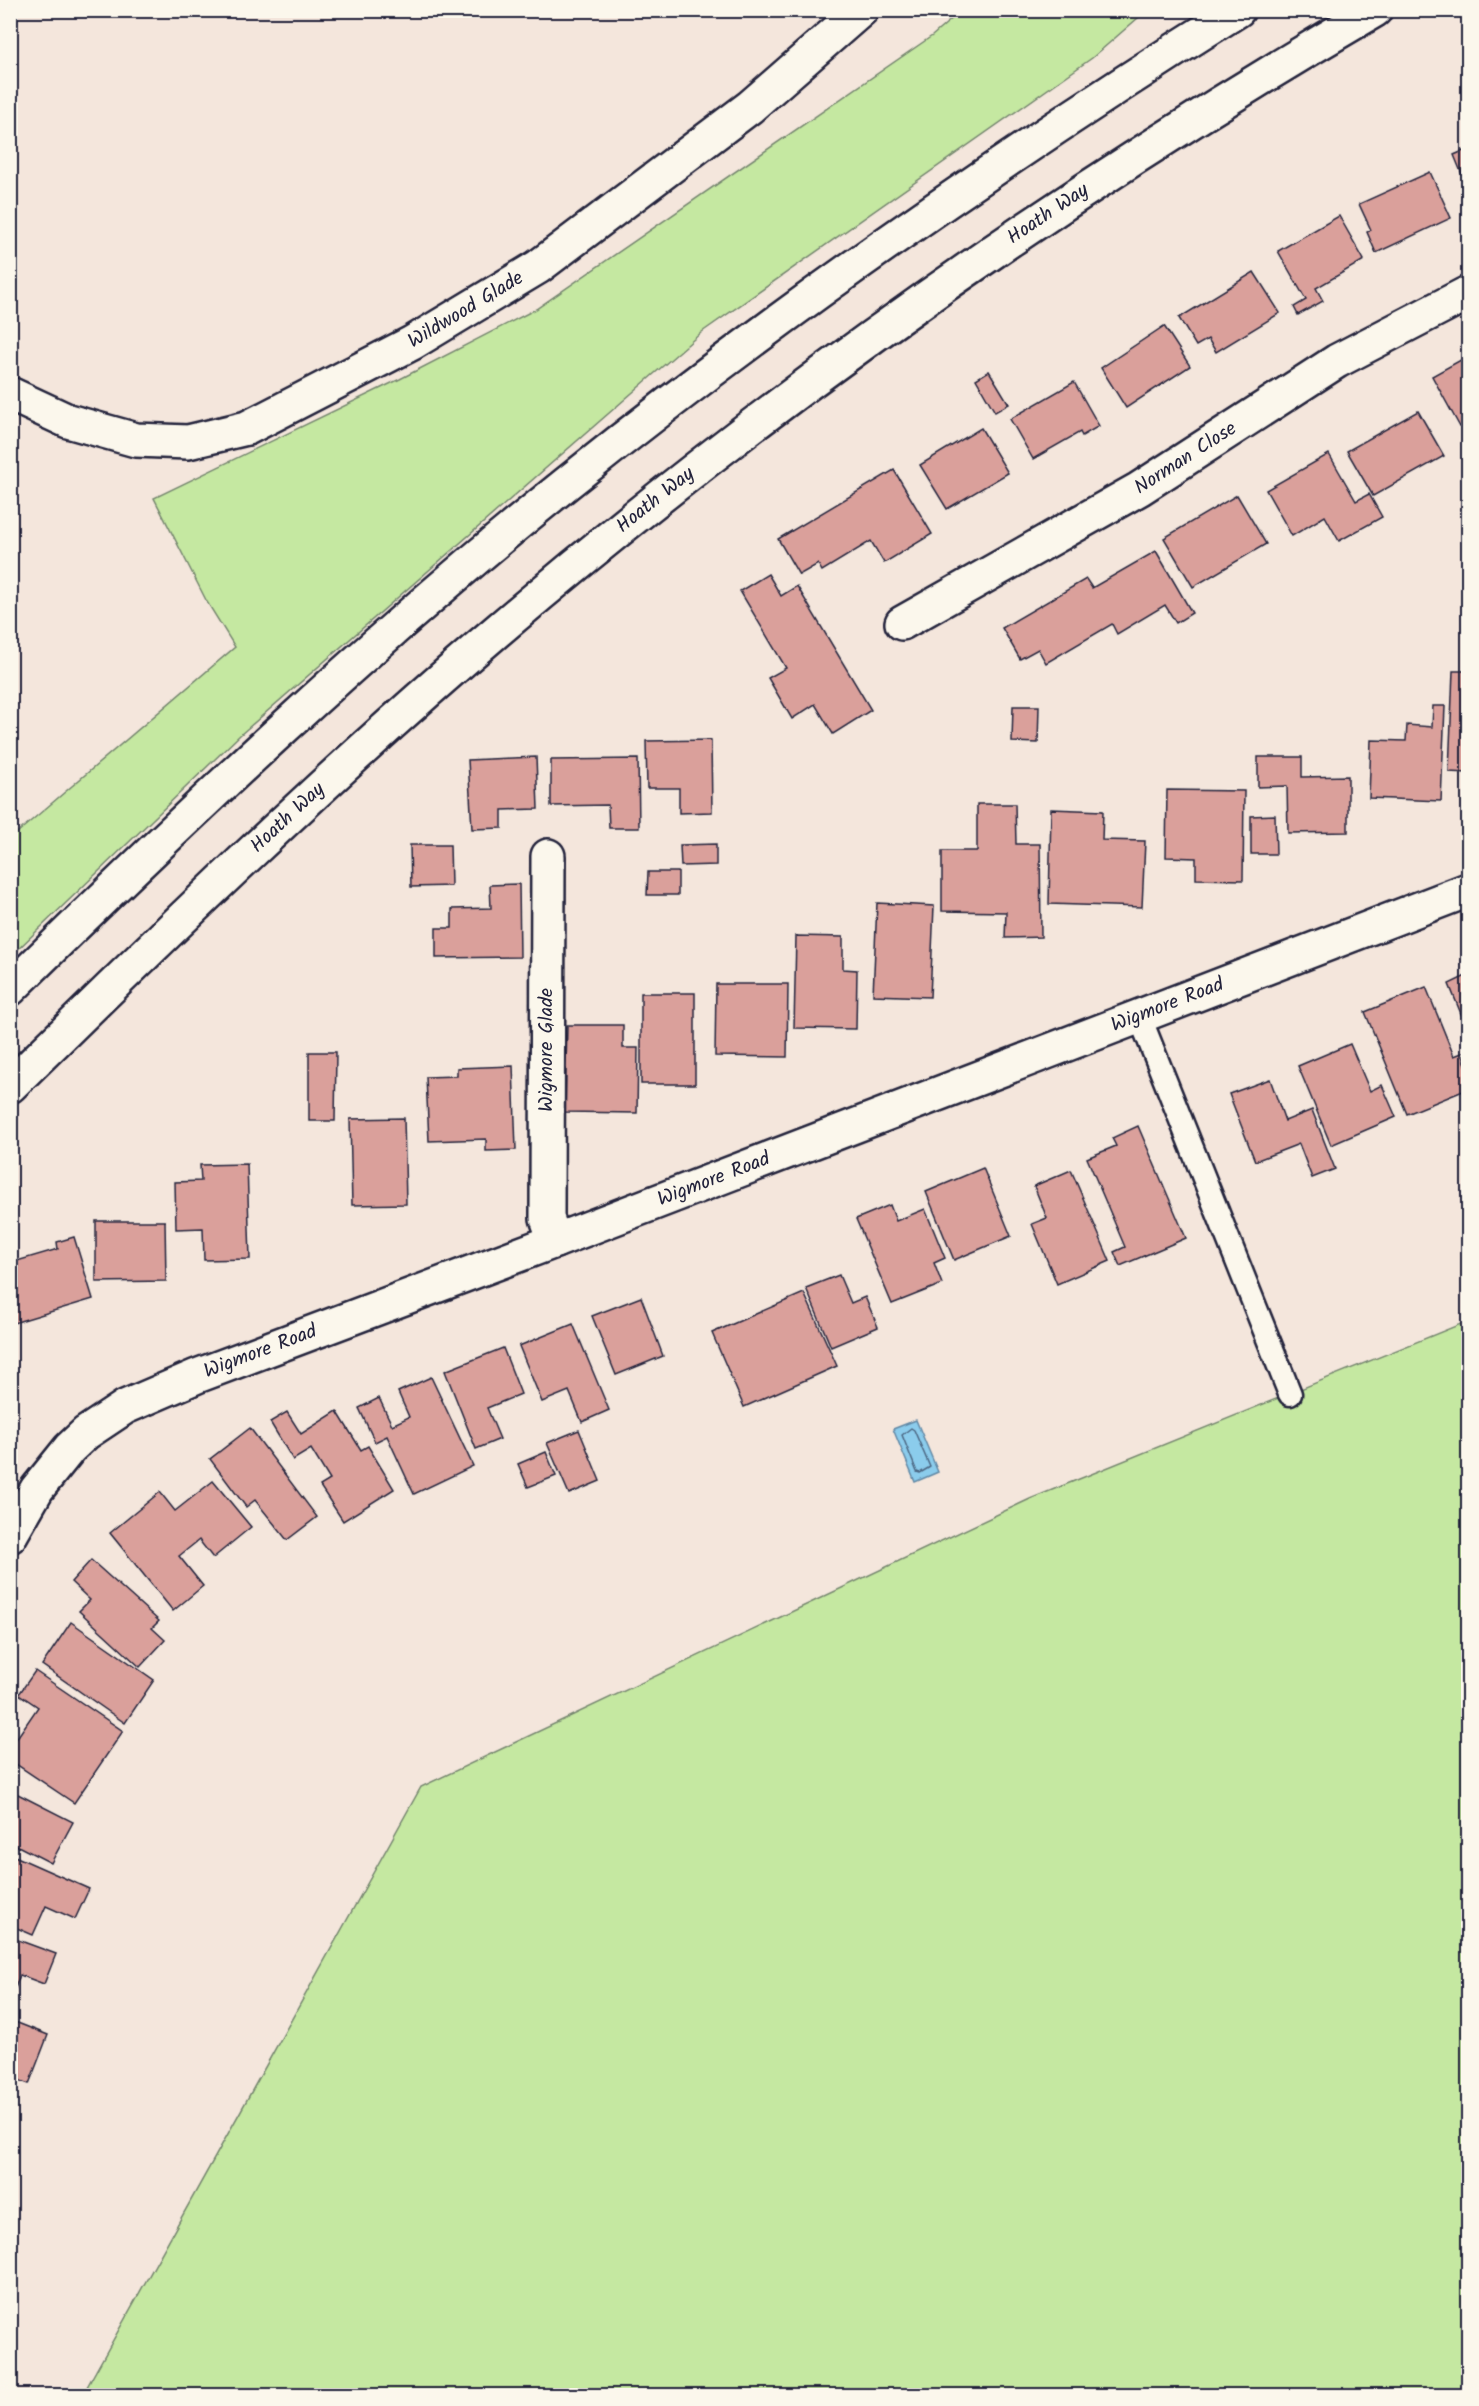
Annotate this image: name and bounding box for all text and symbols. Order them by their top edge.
street label: Hoath Way [1001,175,1096,254]
street label: Wildwood Glade [402,263,530,358]
street label: Norman Close [1128,414,1244,504]
street label: Hoath Way [609,459,702,542]
street label: Hoath Way [243,774,333,862]
street label: Wigmore Road [1107,969,1230,1042]
street label: Wigmore Glade [531,988,563,1112]
street label: Wigmore Road [653,1143,776,1216]
street label: Wigmore Road [199,1316,323,1388]

